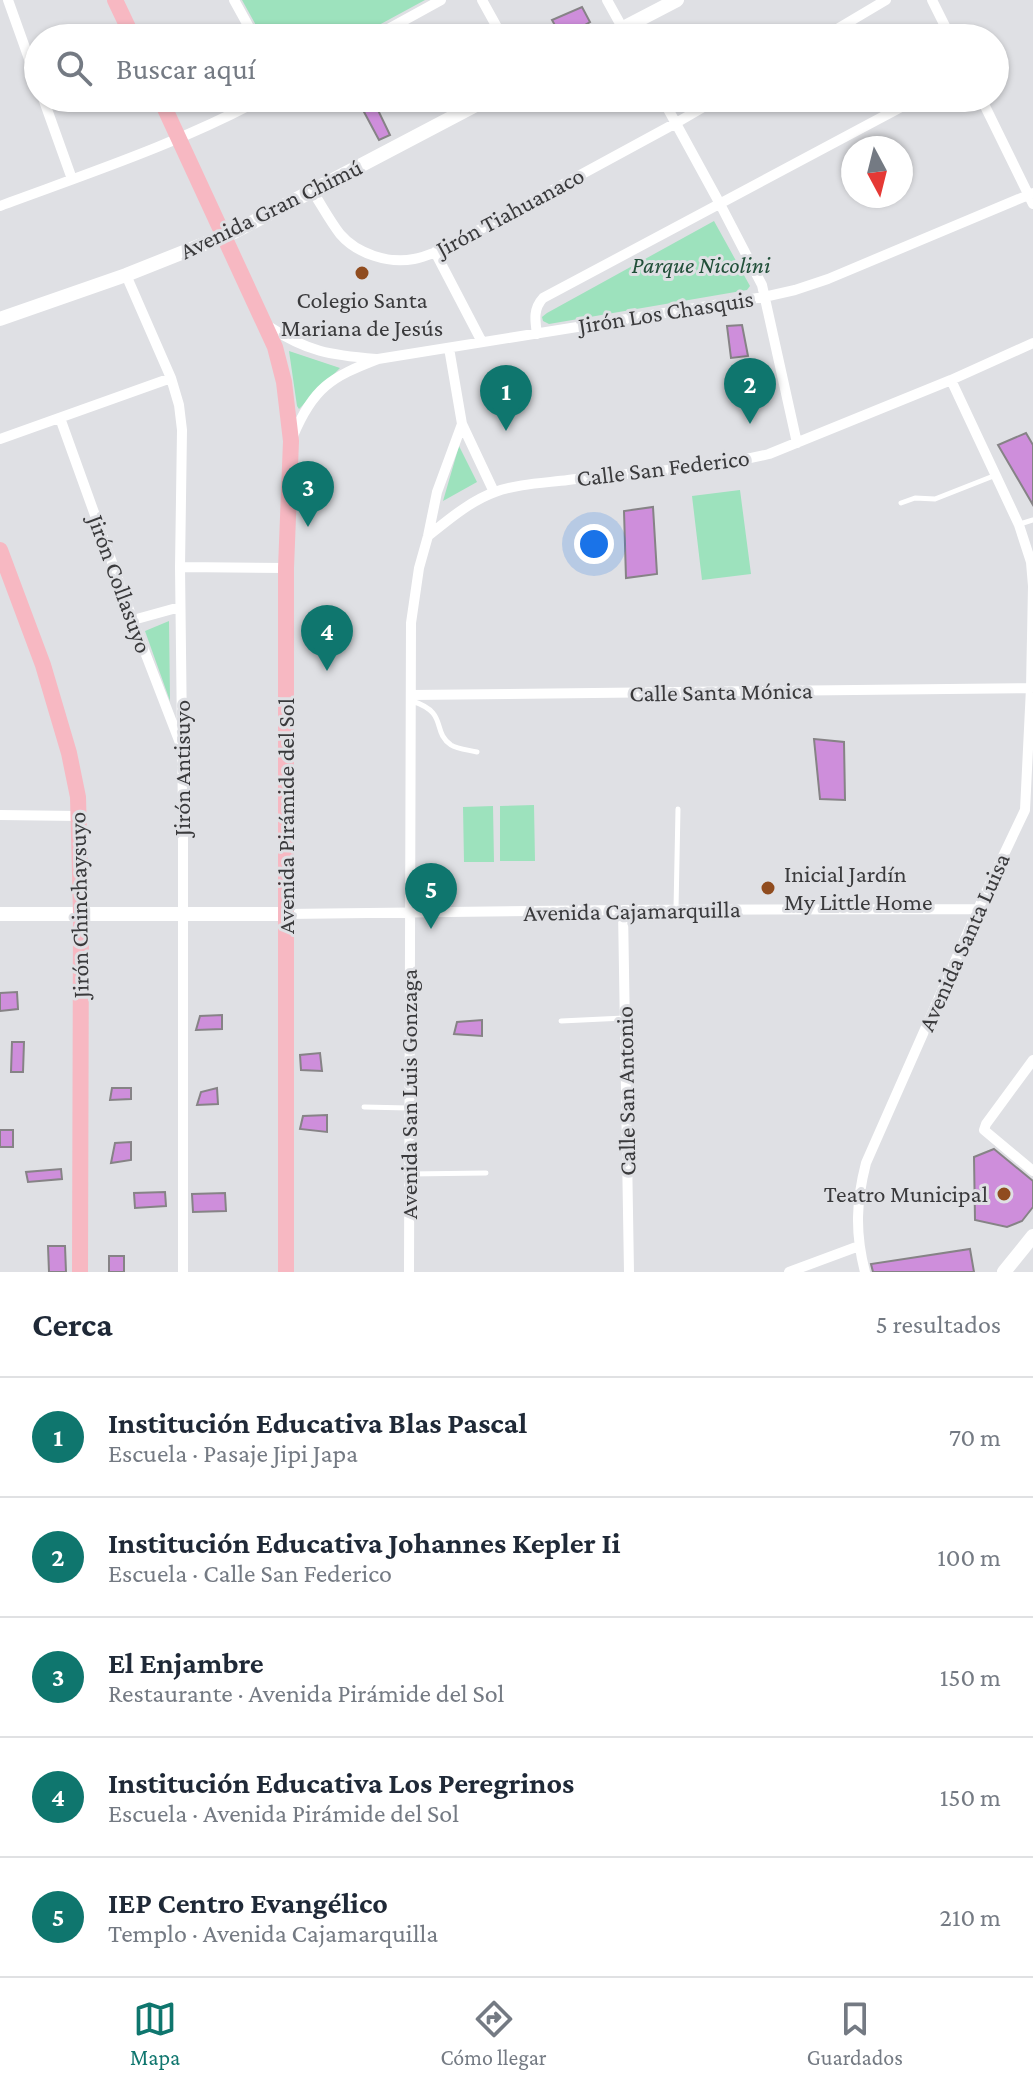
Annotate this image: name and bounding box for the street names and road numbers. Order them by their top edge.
street label: Avenida Gran Chimú [175,153,366,264]
street label: Jirón Tiahuanaco [429,161,588,263]
street label: Jirón Los Chasquis [574,284,755,339]
street label: Calle San Federico [575,443,751,492]
street label: Jirón Collasuyo [82,509,158,657]
street label: Calle Santa Mónica [629,676,813,707]
street label: Avenida Pirámide del Sol [272,698,299,934]
street label: Jirón Antisuyo [168,700,195,838]
street label: Jirón Chinchaysuyo [63,811,94,1001]
street label: Avenida Santa Luisa [912,849,1015,1035]
street label: Avenida Cajamarquilla [523,895,741,926]
street label: Avenida San Luis Gonzaga [395,969,422,1219]
street label: Calle San Antonio [611,1006,640,1176]

